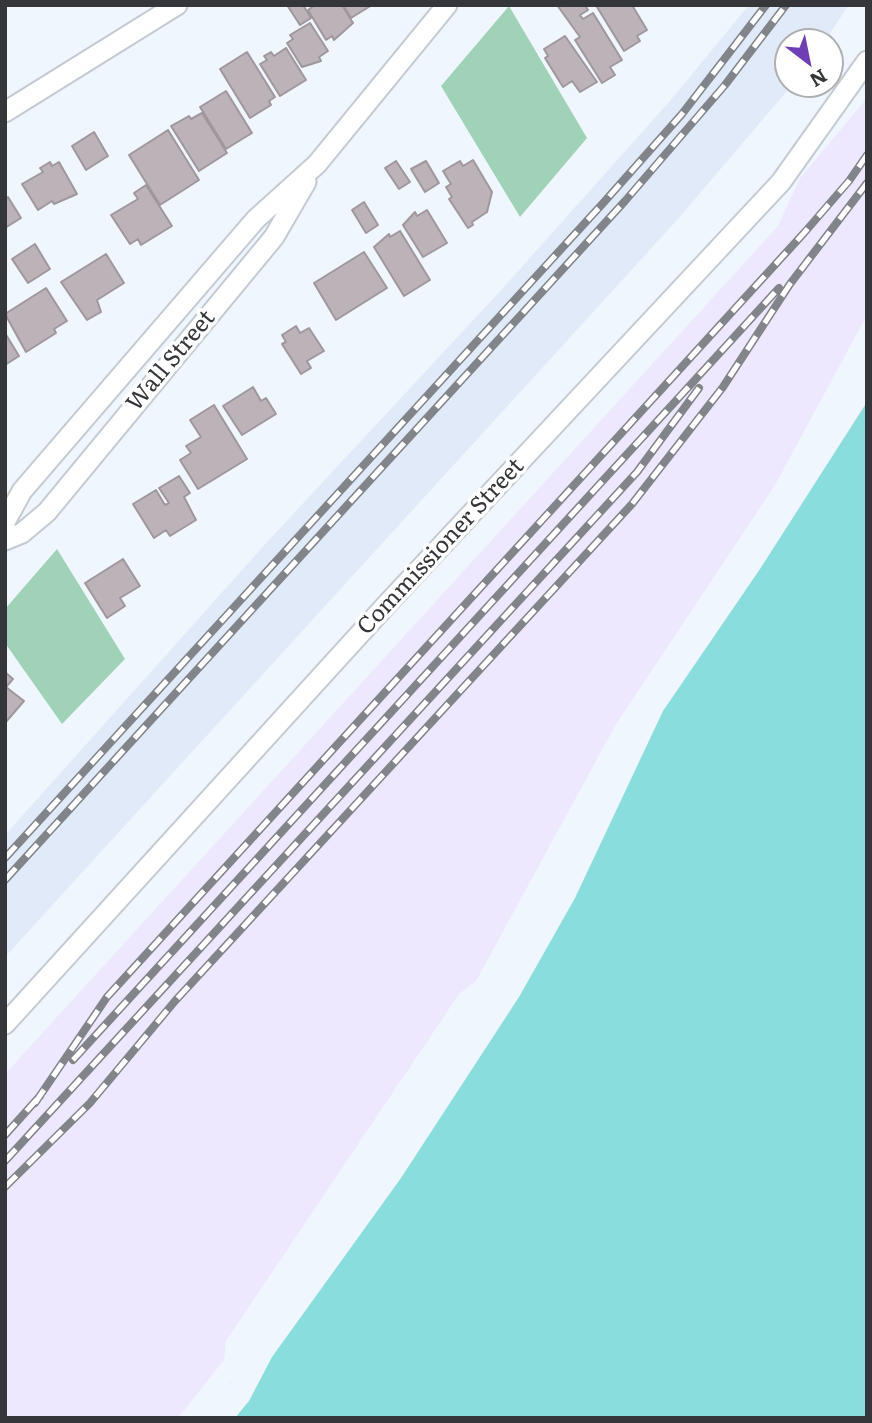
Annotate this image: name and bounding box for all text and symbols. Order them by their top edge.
north arrow [774,28,844,98]
text: N [805,63,833,95]
street label: Wall Street [121,305,221,417]
street label: Commissioner Street [352,453,530,641]

